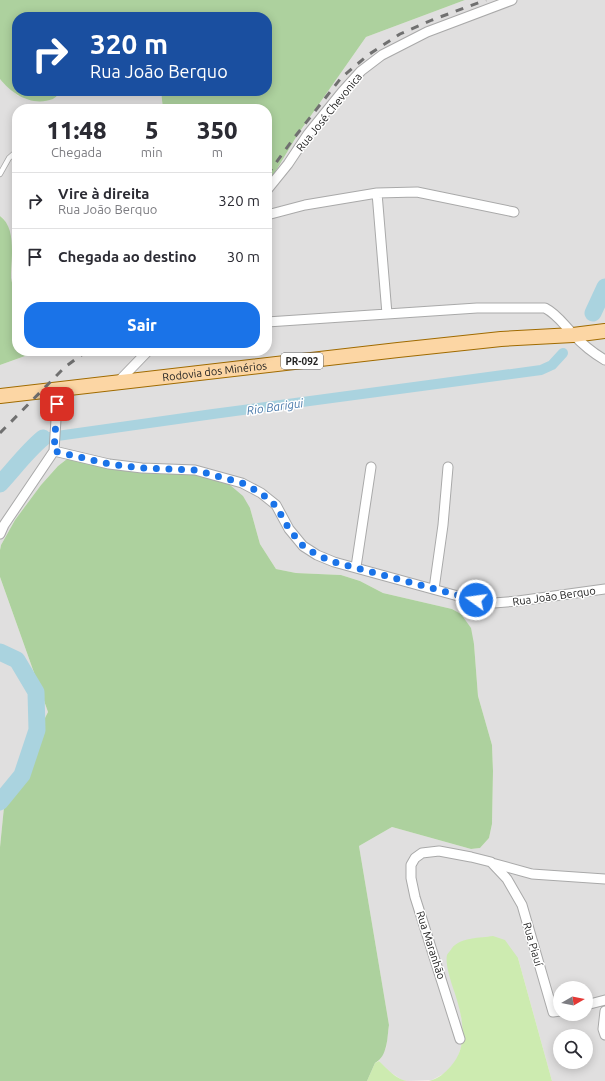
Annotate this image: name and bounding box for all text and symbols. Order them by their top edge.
icon: right [24,28,76,80]
text: 320 m [90,28,168,59]
text: Rua João Berquo [90,61,228,81]
street label: Rua José Chevonica [294,70,364,154]
text: 11:48 [46,117,106,144]
text: 5 [145,117,158,144]
text: 350 [197,117,238,144]
text: Chegada [51,145,102,159]
text: min [141,145,163,159]
text: m [212,145,223,159]
text: Vire à direita [58,185,150,202]
icon: right [24,190,46,212]
text: 320 m [218,192,260,209]
text: Rua João Berquo [58,202,157,216]
icon: arrive [24,246,46,268]
text: Chegada ao destino [58,248,197,265]
text: 30 m [227,248,260,265]
button: Sair [24,302,260,348]
road number: PR-092 [281,353,323,369]
street label: Rodovia dos Minérios [162,359,268,383]
pin [40,387,74,421]
icon: arrive [46,393,68,415]
water label: Rio Barigui [246,396,305,417]
position arrow [455,579,497,621]
street label: Rua João Berquo [512,584,596,608]
street label: Rua Maranhão [414,909,448,981]
street label: Rua Piauí [521,921,545,968]
north arrow [553,981,593,1021]
map controls [553,981,593,1069]
button: search [553,1029,593,1069]

